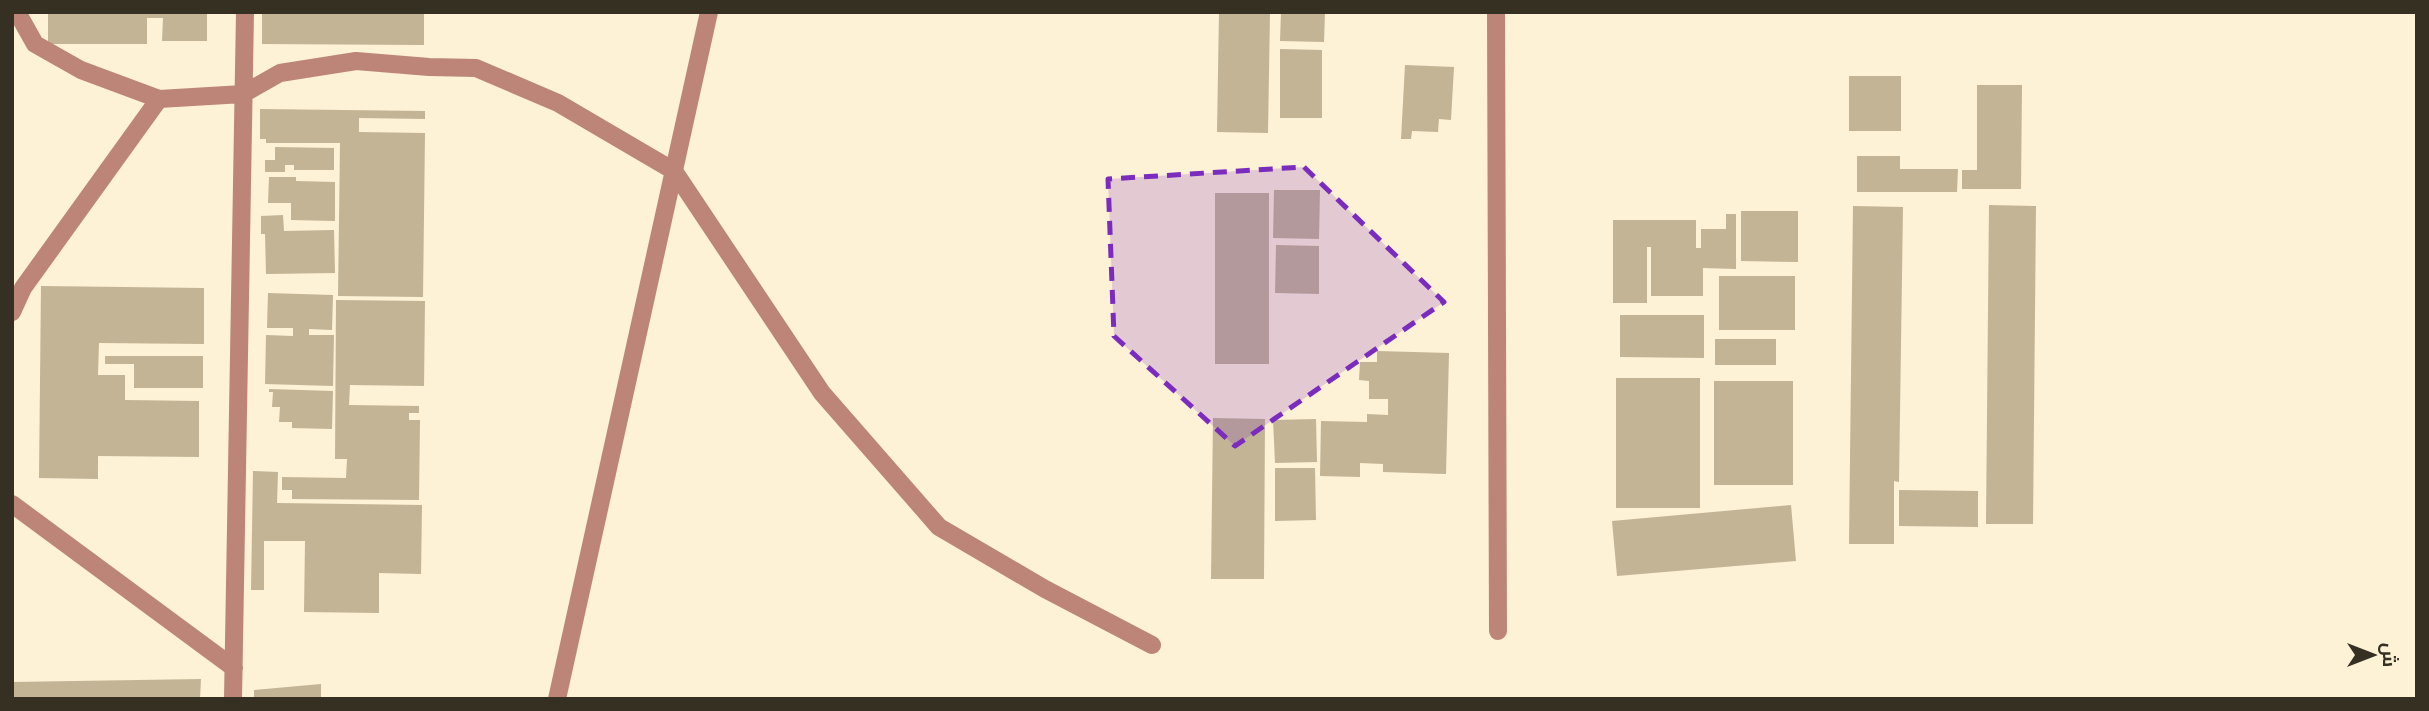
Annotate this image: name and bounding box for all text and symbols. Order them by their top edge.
north arrow [2338,620,2408,690]
text: ش [2378,643,2401,667]

